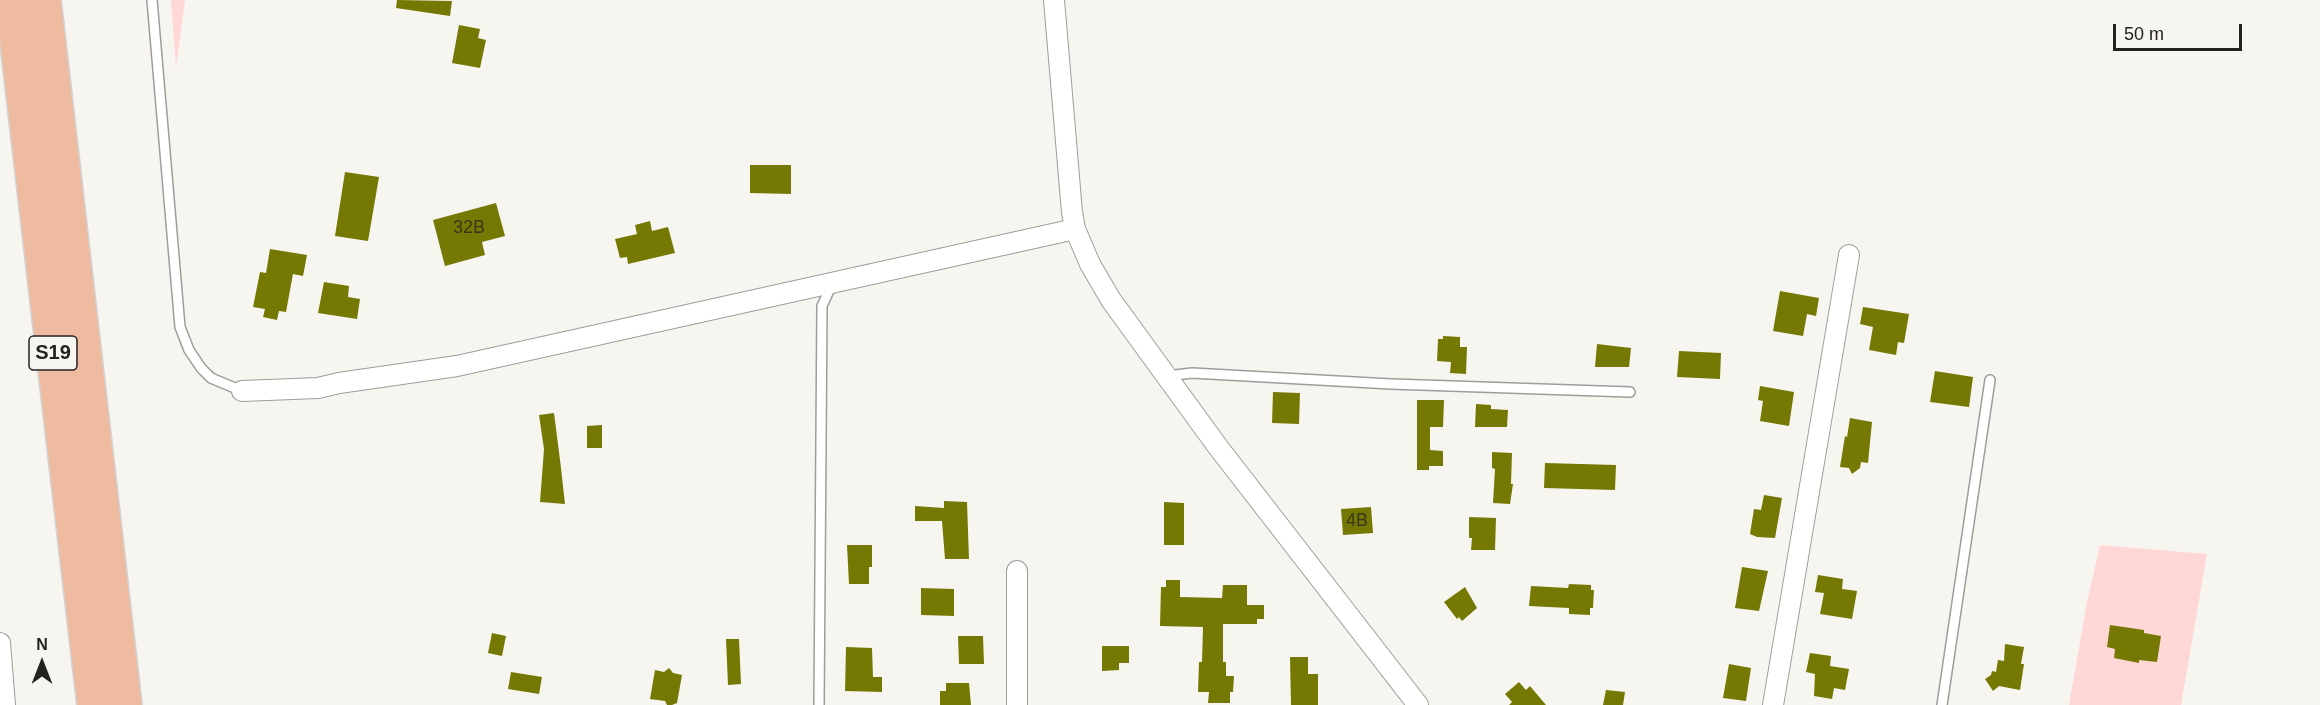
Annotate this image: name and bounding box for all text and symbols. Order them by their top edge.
scale bar [2116,12,2245,50]
text: 50 m [2124,24,2164,44]
house number: 32B [453,217,485,239]
road number: S19 [29,336,77,370]
house number: 4B [1346,510,1368,532]
north arrow [12,633,72,693]
text: N [36,636,48,653]

